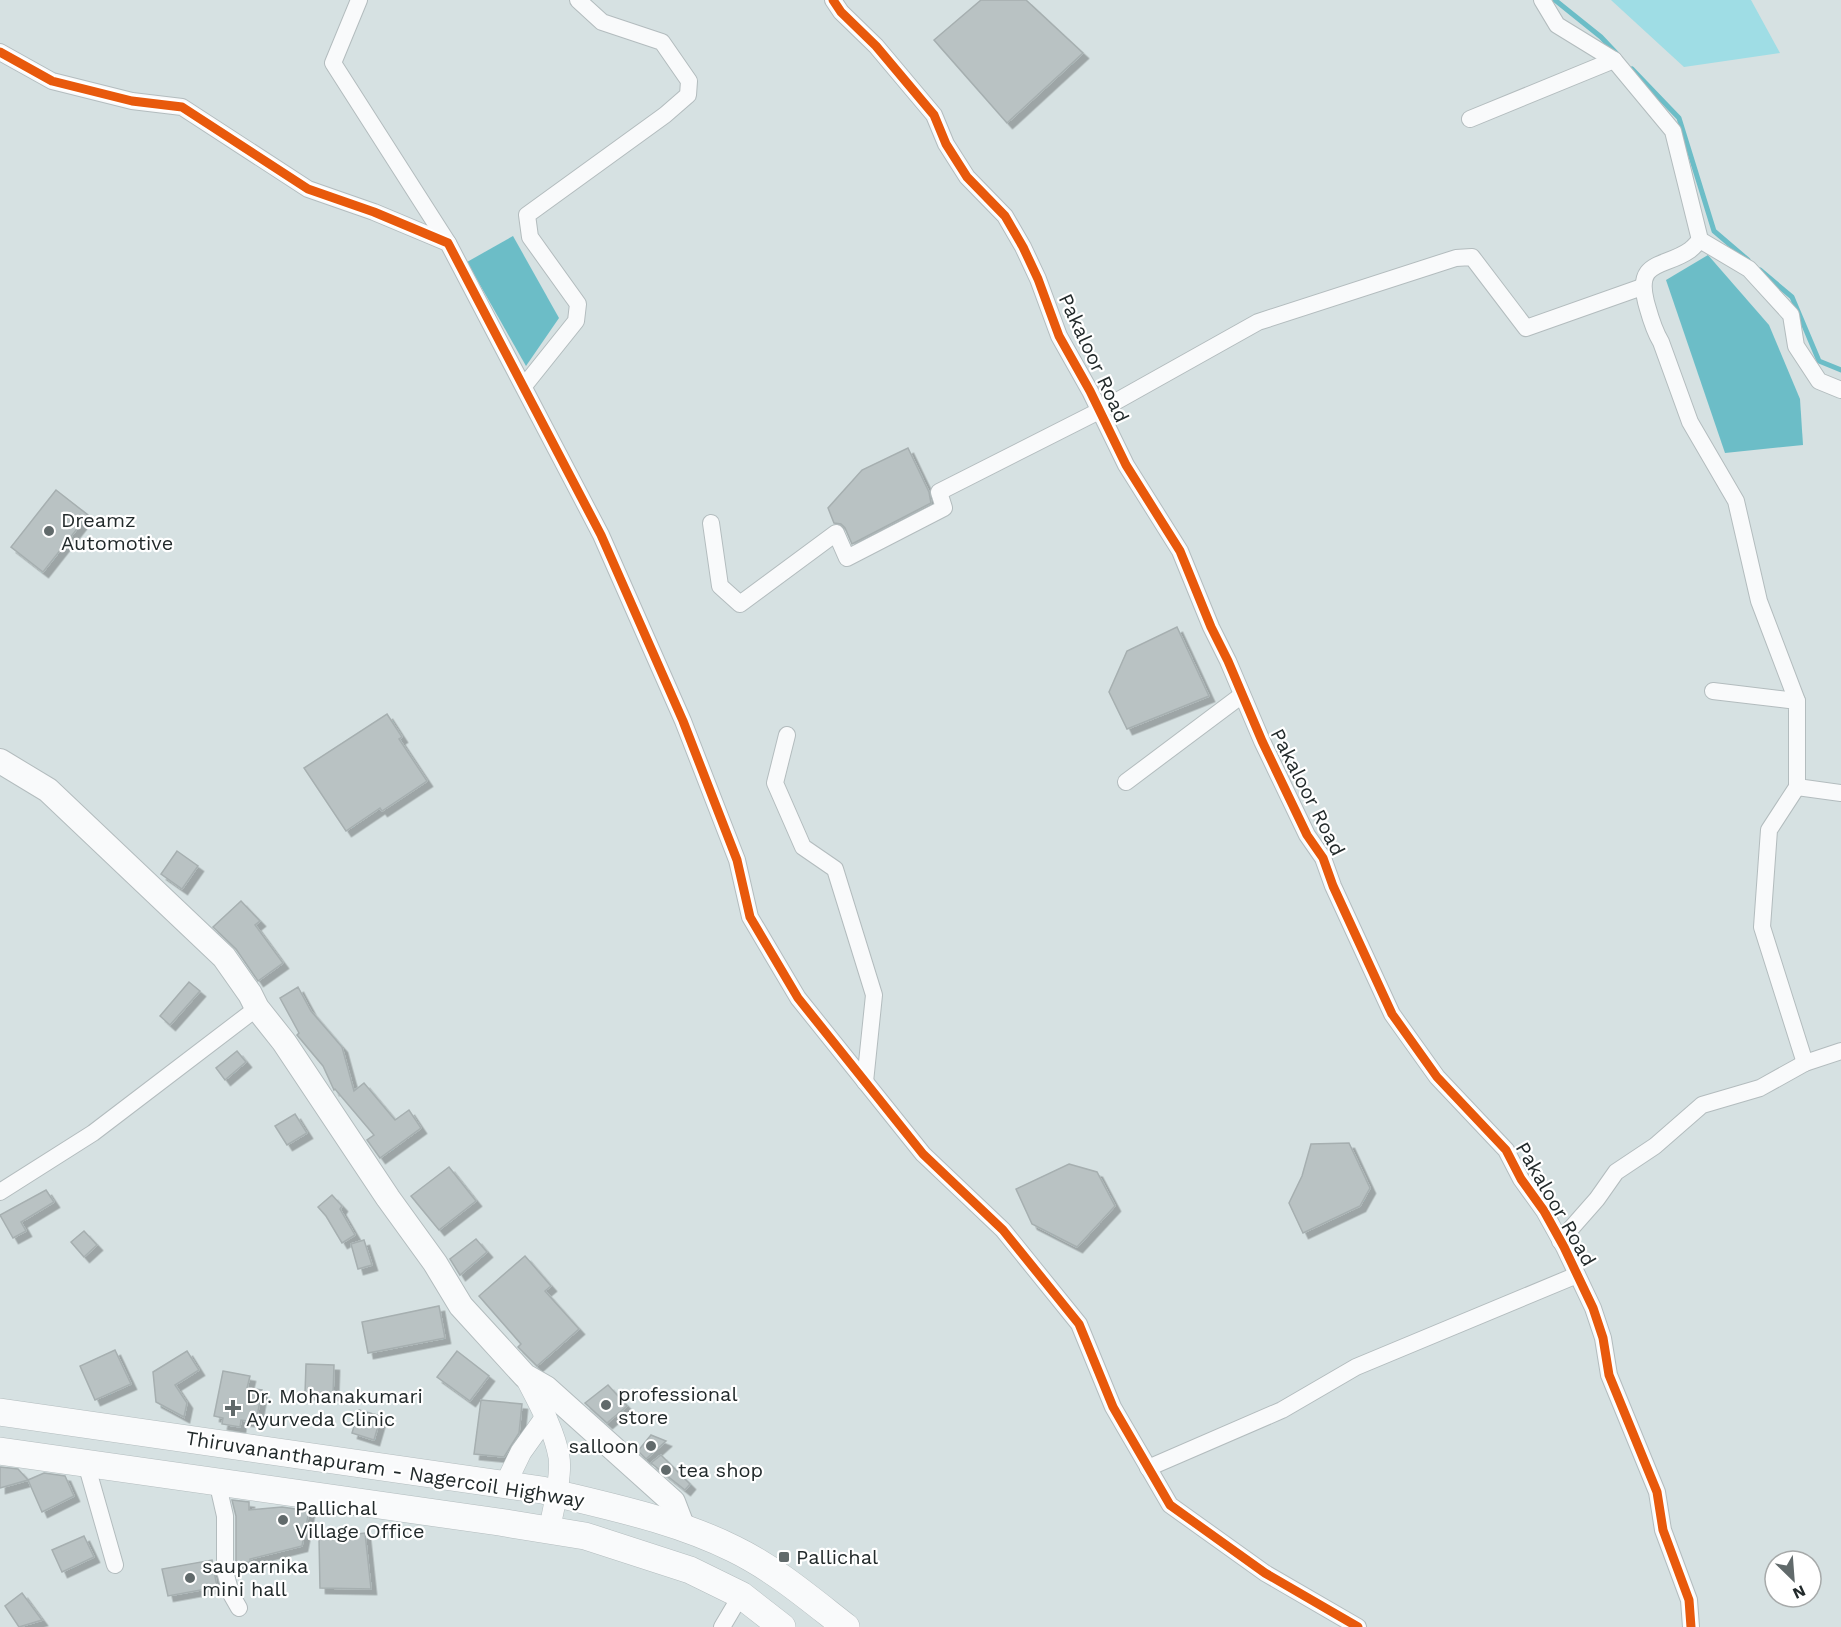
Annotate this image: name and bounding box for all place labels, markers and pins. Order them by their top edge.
place label: Dreamz Automotive [61,508,173,555]
marker: Dreamz Automotive [42,524,56,538]
place label: professional store [618,1382,738,1429]
place label: Dr. Mohanakumari Ayurveda Clinic [246,1384,423,1431]
marker: professional store [599,1398,613,1412]
marker: Dr. Mohanakumari Ayurveda Clinic [224,1399,242,1417]
place label: salloon [569,1434,639,1458]
marker: salloon [644,1439,658,1453]
place label: tea shop [678,1458,763,1482]
marker: tea shop [659,1463,673,1477]
place label: Pallichal Village Office [295,1496,425,1543]
marker: Pallichal Village Office [276,1513,290,1527]
place label: Pallichal [796,1545,878,1569]
marker: Pallichal [777,1550,791,1564]
place label: sauparnika mini hall [202,1554,308,1601]
marker: sauparnika mini hall [183,1571,197,1585]

